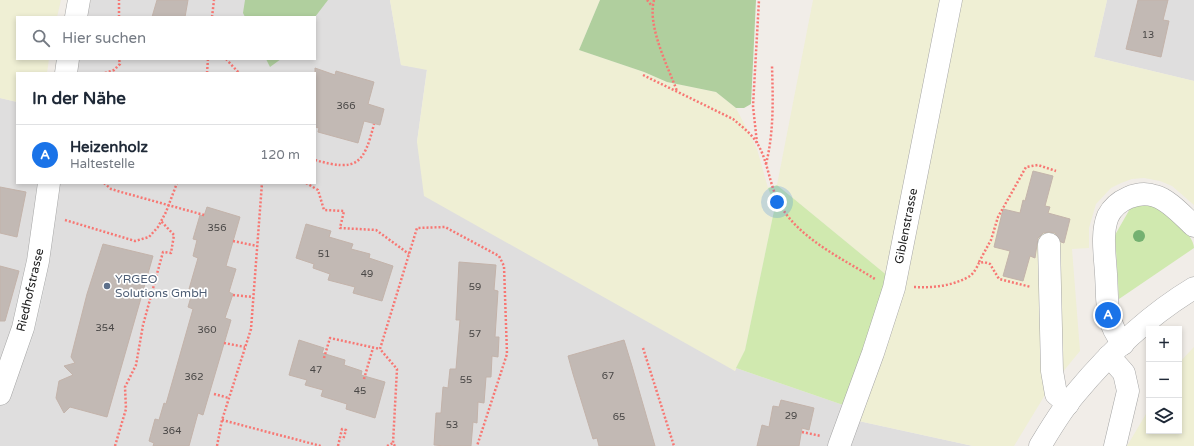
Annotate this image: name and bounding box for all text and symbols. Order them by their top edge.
search box [16,16,316,60]
icon: search [30,27,52,49]
text: Hier suchen [62,29,146,47]
house number: 13 [1142,29,1154,41]
text: In der Nähe [32,88,126,109]
house number: 366 [337,100,355,112]
text: Heizenholz [70,138,148,156]
text: A [40,147,50,163]
text: 120 m [260,147,300,163]
text: Haltestelle [70,156,135,172]
street label: Giblenstrasse [892,187,920,265]
your location [767,192,787,212]
house number: 356 [208,222,226,234]
street label: Riedhofstrasse [14,247,46,333]
house number: 51 [318,248,330,260]
house number: 49 [361,268,373,280]
place label: YRGEO Solutions GmbH [115,272,208,300]
marker: YRGEO Solutions GmbH [102,281,112,291]
house number: 59 [469,281,481,293]
pin: A [1095,300,1121,330]
house number: 354 [96,322,114,334]
house number: 360 [198,324,216,336]
map controls [1146,326,1182,434]
button: + [1146,326,1182,362]
house number: 57 [469,328,481,340]
button: − [1146,362,1182,398]
house number: 47 [310,364,322,376]
house number: 67 [602,370,614,382]
house number: 362 [185,371,203,383]
house number: 55 [460,374,472,386]
house number: 45 [354,385,366,397]
button: layers [1146,398,1182,434]
house number: 29 [785,410,797,422]
house number: 65 [613,411,625,423]
house number: 53 [446,419,458,431]
house number: 364 [163,425,181,437]

